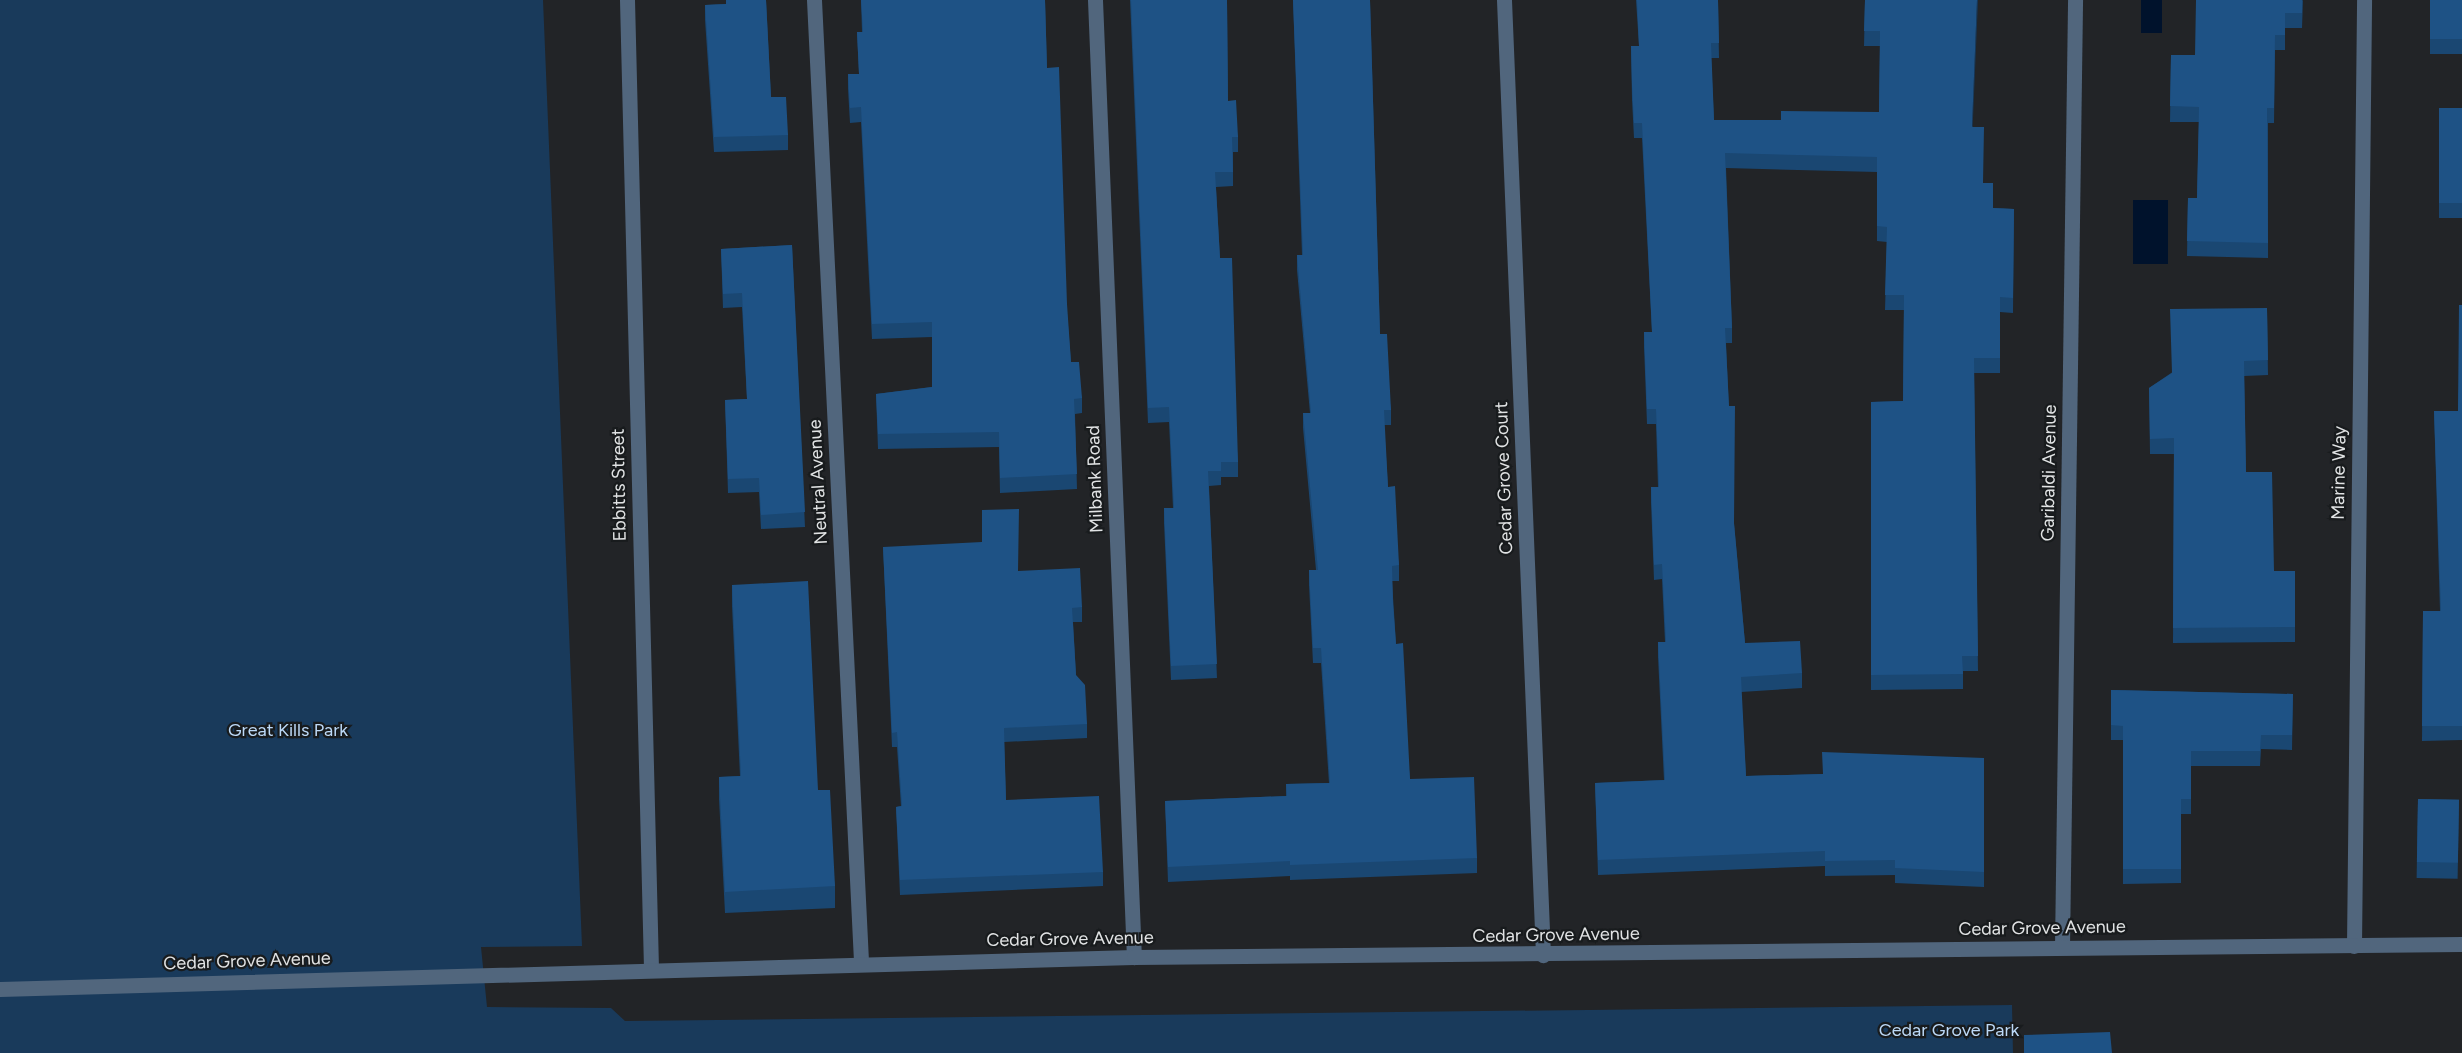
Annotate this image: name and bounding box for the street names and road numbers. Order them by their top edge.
street label: Cedar Grove Court [1491,401,1517,555]
street label: Garibaldi Avenue [2037,404,2061,542]
street label: Neutral Avenue [804,419,832,545]
street label: Milbank Road [1082,425,1108,533]
street label: Marine Way [2327,426,2351,520]
street label: Ebbitts Street [607,428,631,542]
street label: Cedar Grove Avenue [1958,916,2126,940]
street label: Cedar Grove Avenue [1472,923,1640,947]
street label: Cedar Grove Avenue [986,927,1154,951]
street label: Cedar Grove Avenue [163,947,331,975]

